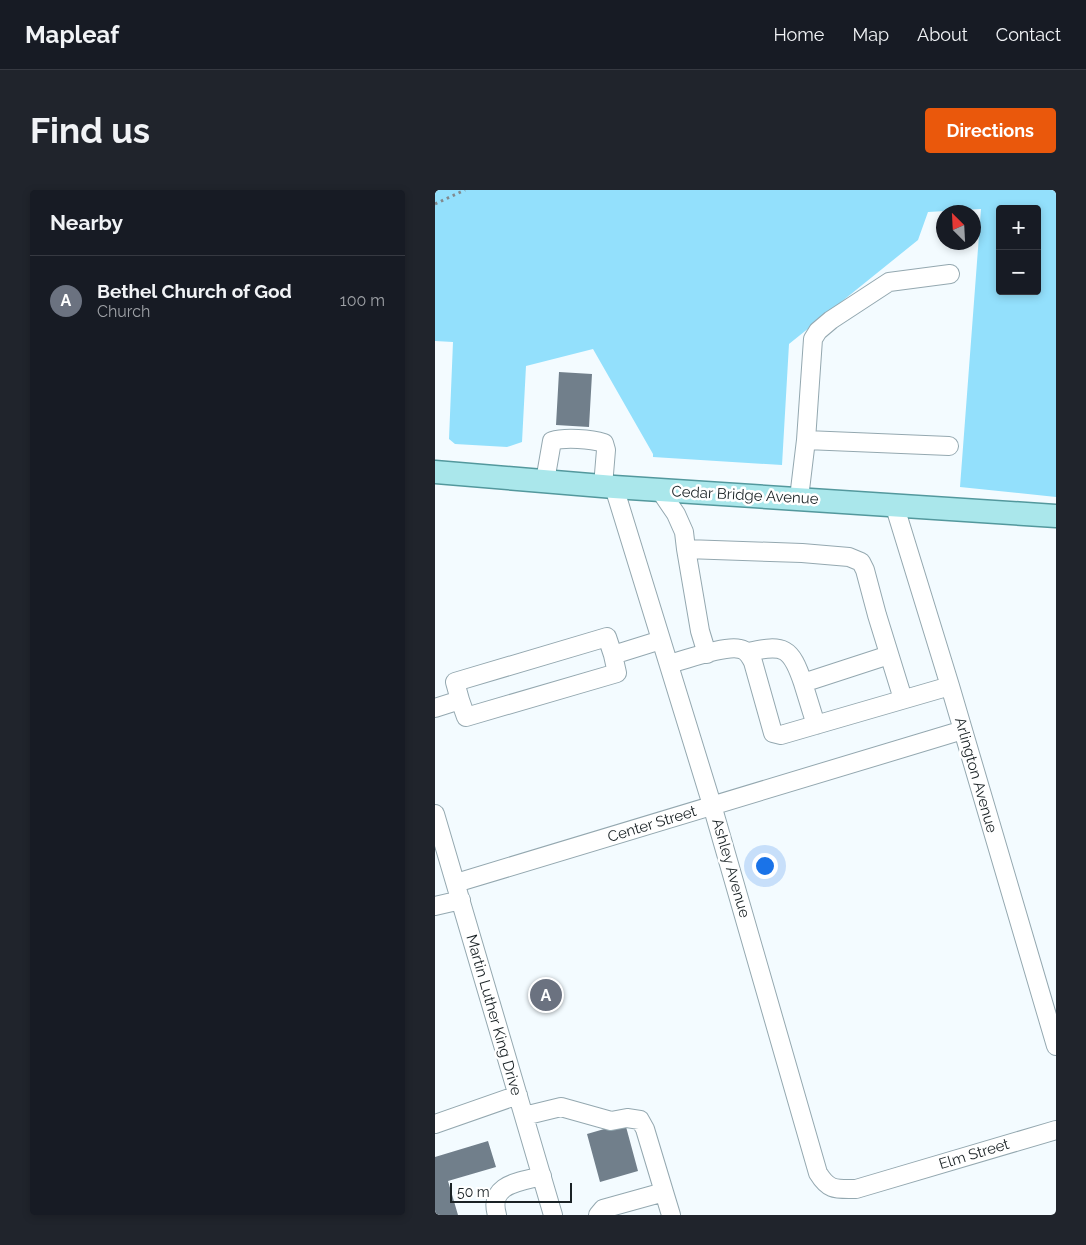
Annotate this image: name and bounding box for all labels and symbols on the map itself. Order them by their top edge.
north arrow [936,205,981,250]
street label: Cedar Bridge Avenue [671,482,819,508]
street label: Arlington Avenue [951,715,1001,835]
street label: Center Street [605,802,699,846]
street label: Ashley Avenue [708,816,754,920]
your location [752,853,778,879]
street label: Martin Luther King Drive [462,932,526,1098]
pin: A [530,976,562,1014]
street label: Elm Street [937,1135,1011,1173]
scale bar [450,1180,573,1203]

